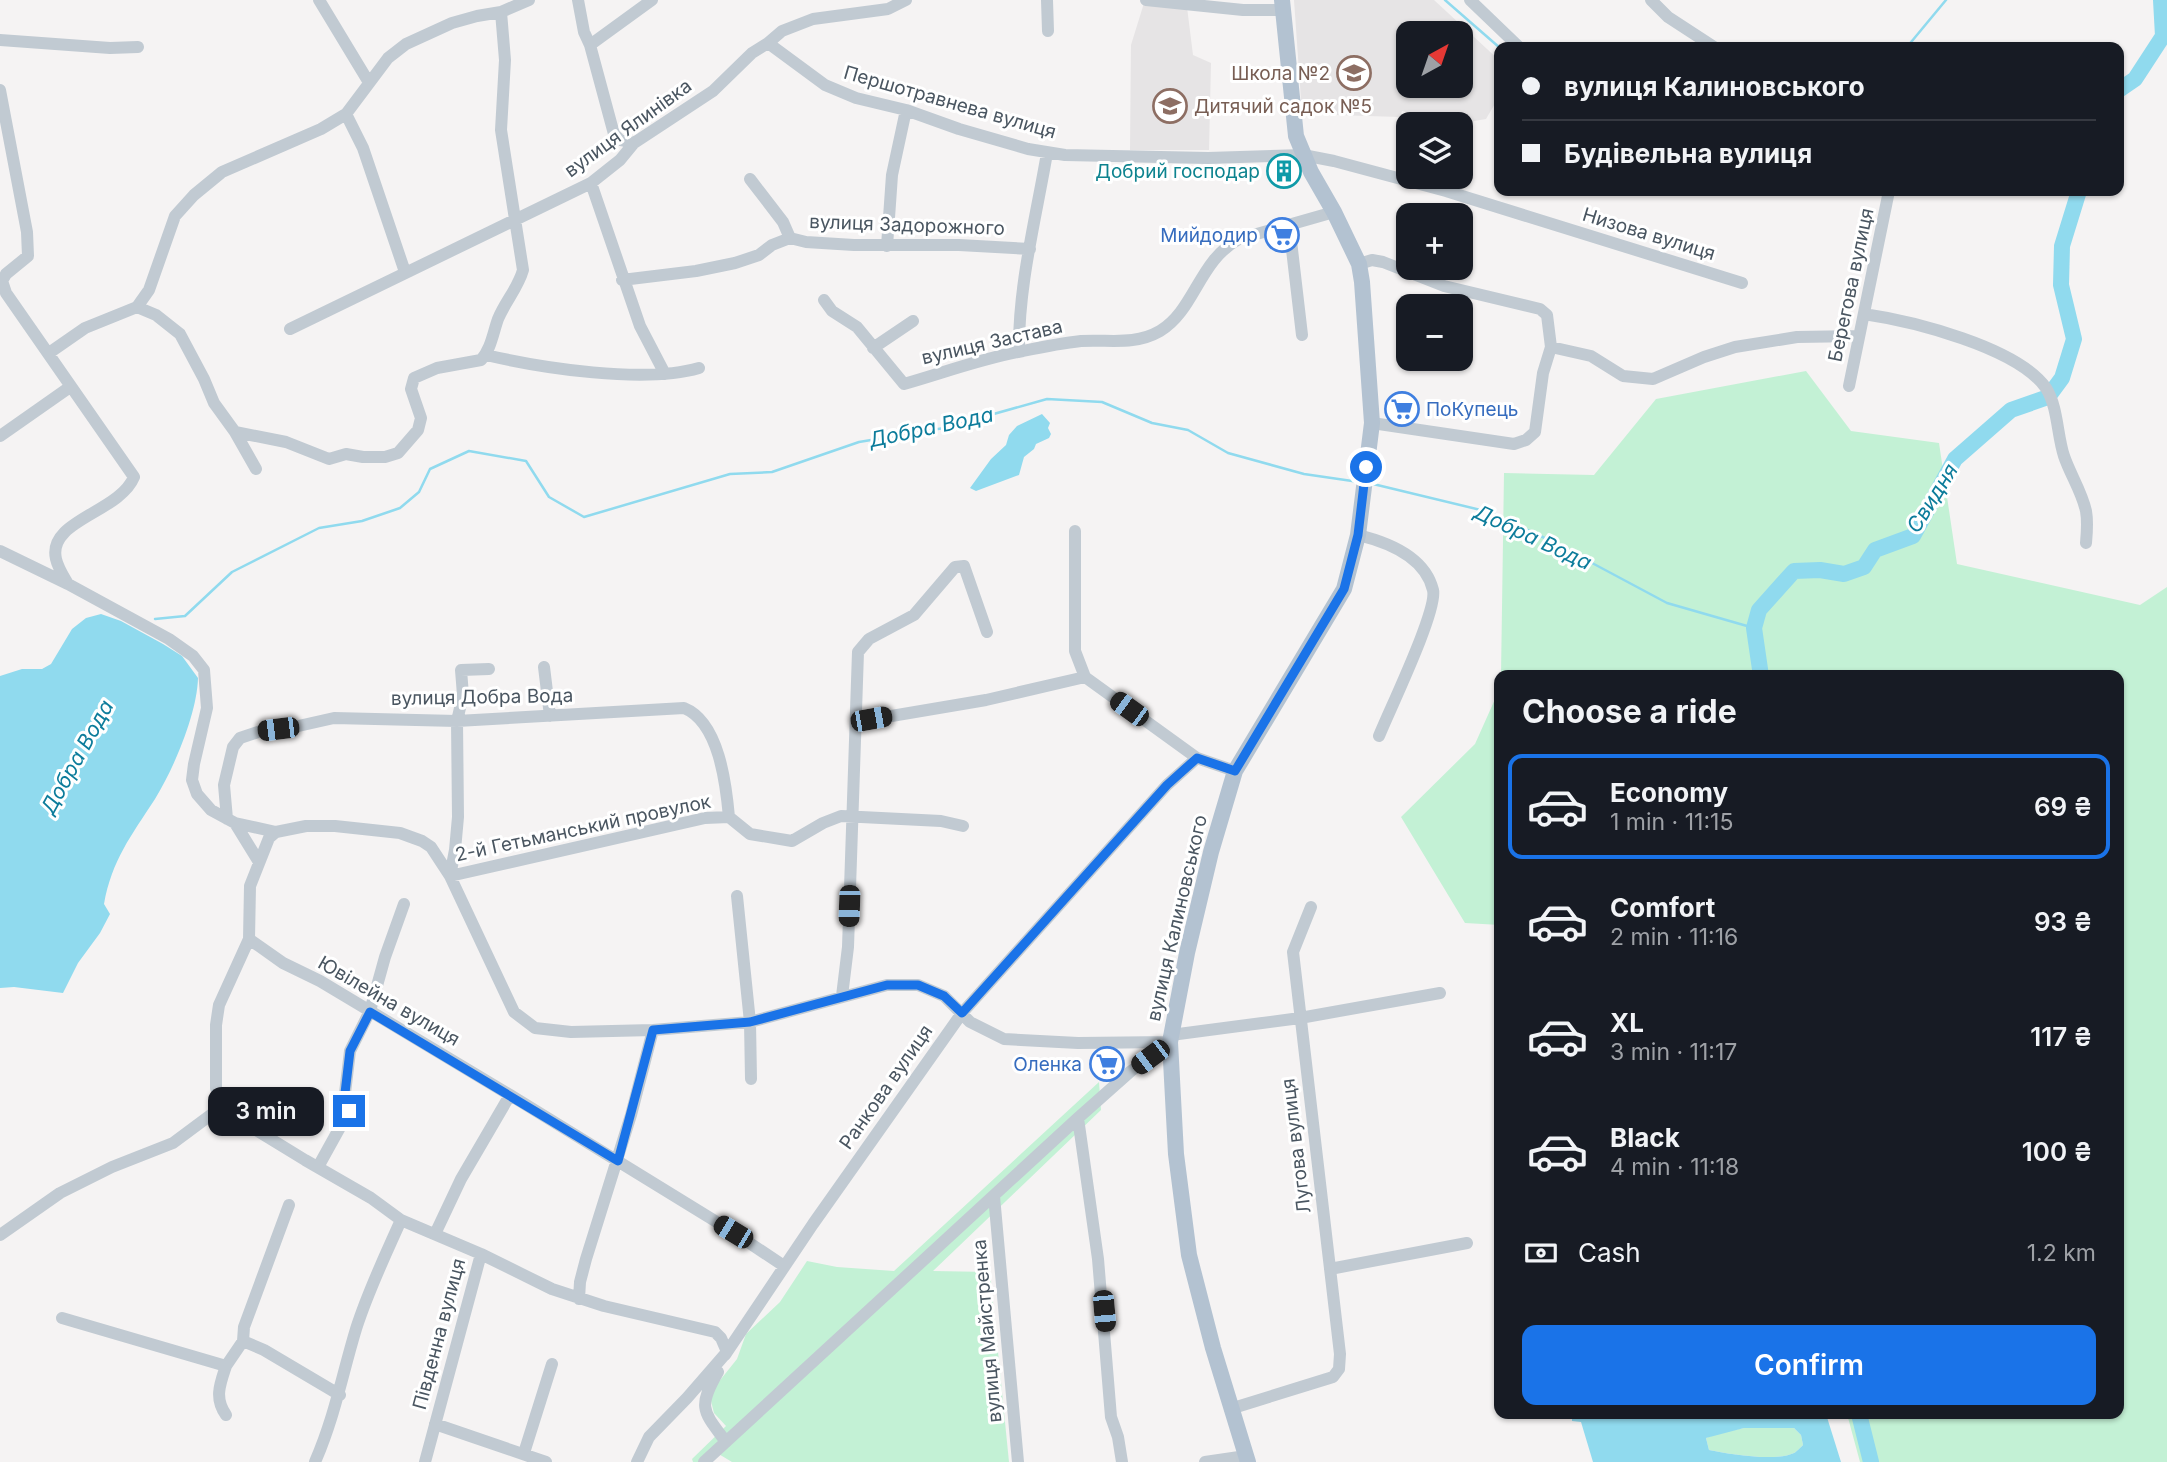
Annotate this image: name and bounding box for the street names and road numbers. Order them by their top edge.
street label: Першотравнева вулиця [841,61,1059,143]
street label: вулиця Ялинівка [560,74,696,182]
street label: Низова вулиця [1580,203,1718,265]
street label: Берегова вулиця [1823,206,1879,364]
street label: вулиця Задорожного [809,210,1005,240]
street label: вулиця Застава [919,315,1065,369]
street label: вулиця Добра Вода [391,684,573,710]
street label: 2-й Гетьманський провулок [453,790,714,866]
street label: вулиця Калиновського [1142,813,1212,1023]
street label: Ювілейна вулиця [314,951,464,1051]
street label: Ранкова вулиця [835,1020,937,1154]
street label: Лугова вулиця [1276,1077,1316,1215]
street label: вулиця Майстренка [968,1238,1006,1424]
street label: Південна вулиця [408,1256,470,1412]

